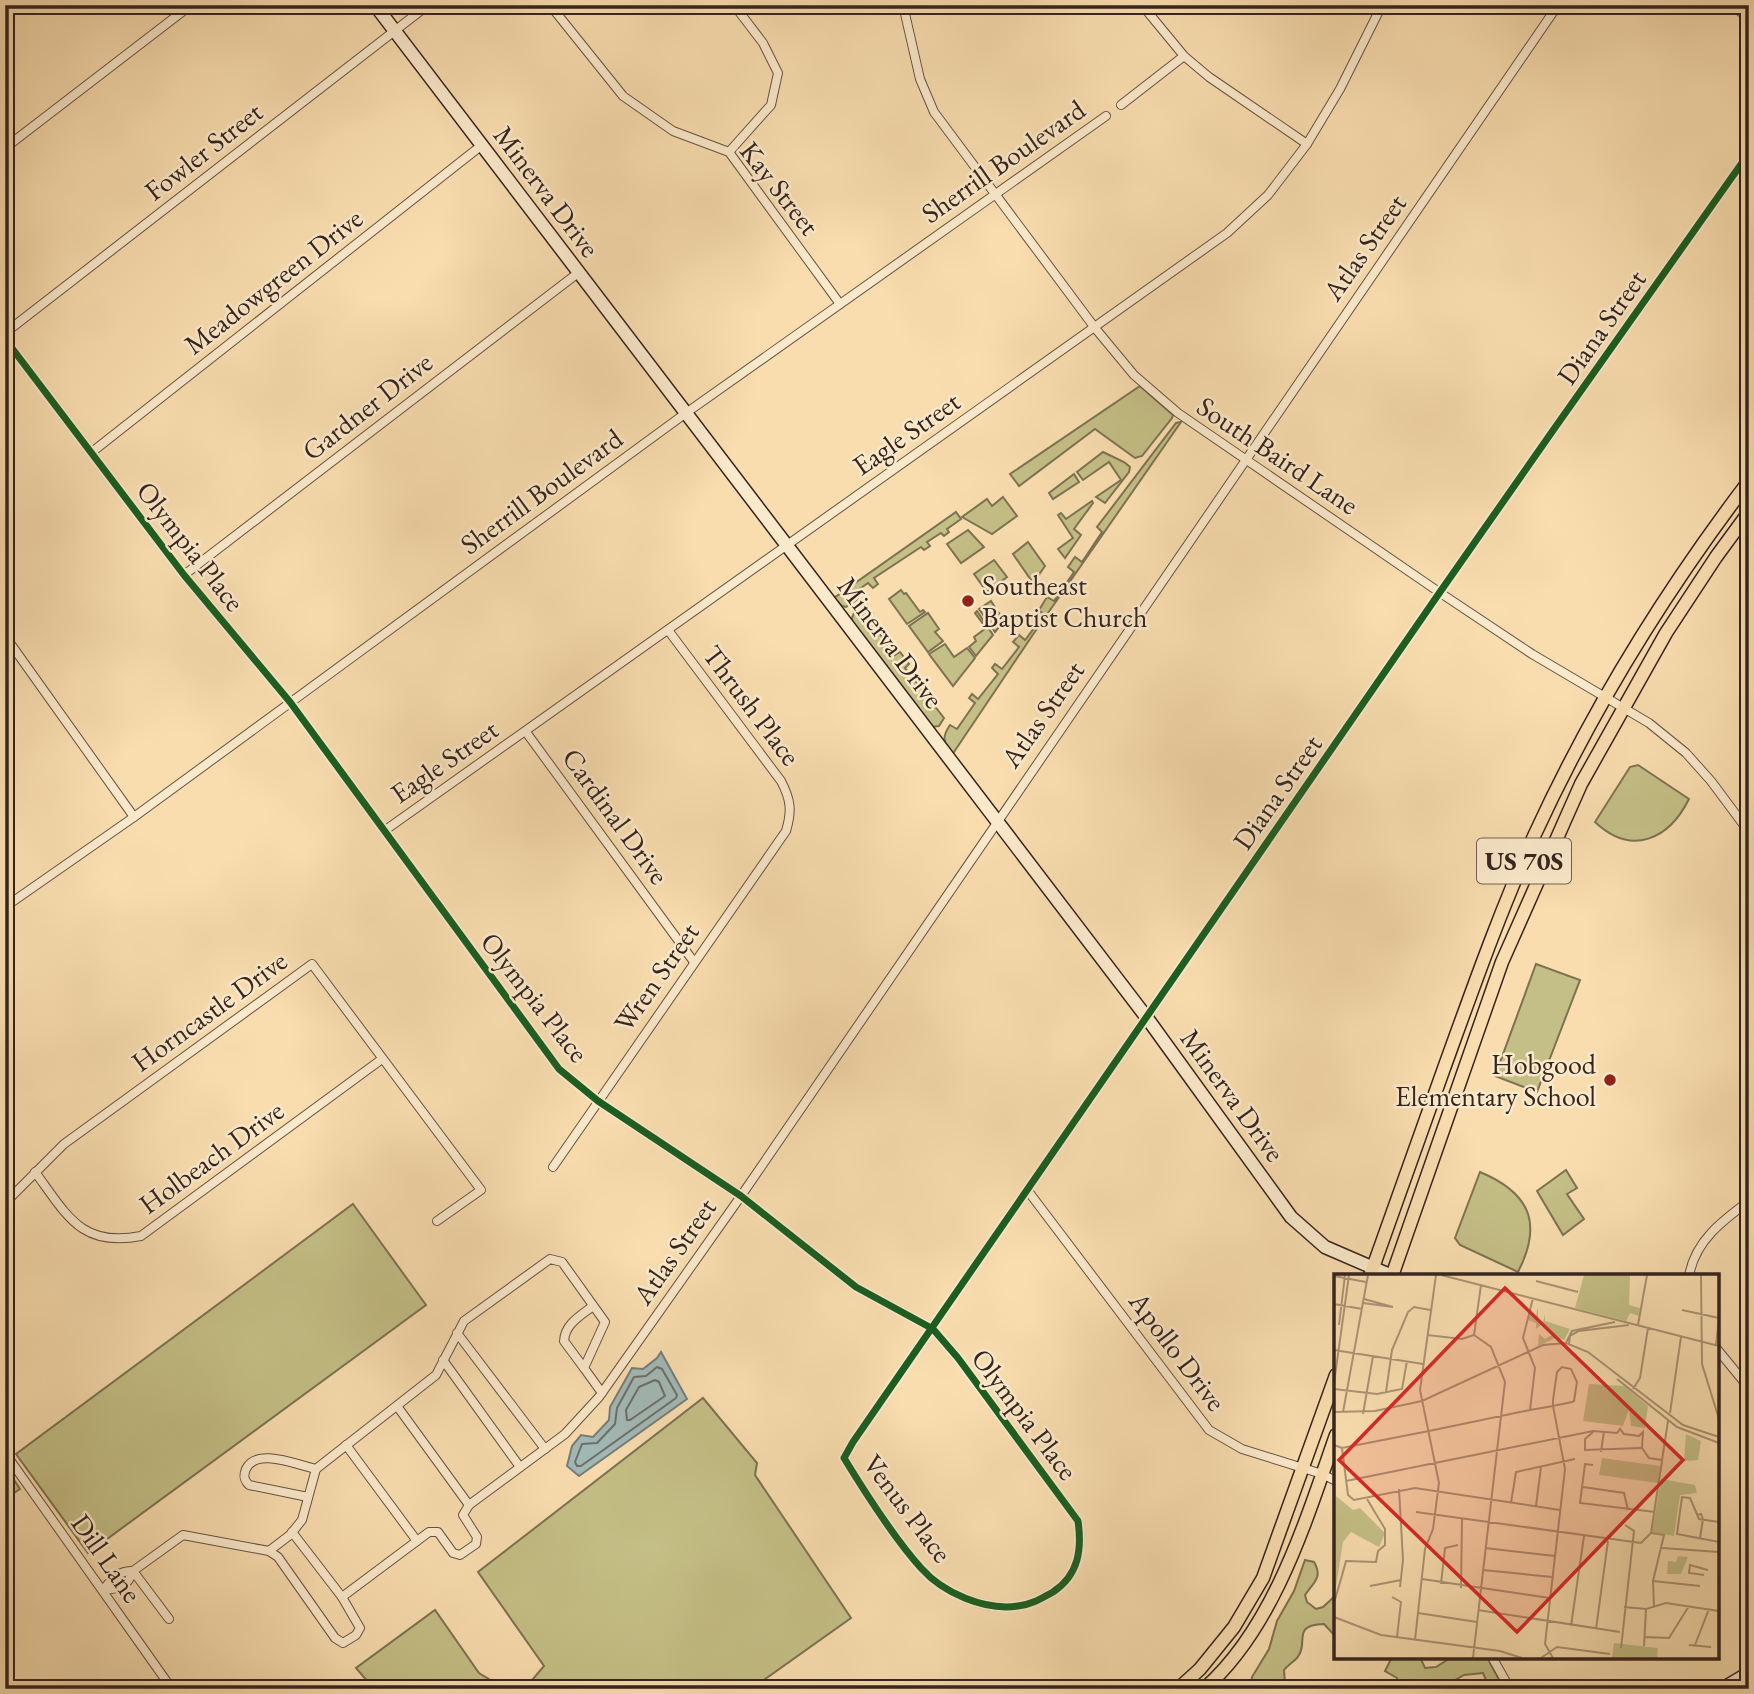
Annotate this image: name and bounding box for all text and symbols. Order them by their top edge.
street label: Sherrill Boulevard [914,91,1093,231]
street label: Fowler Street [137,94,269,208]
street label: Minerva Drive [486,118,608,264]
street label: Kay Street [732,134,828,242]
street label: Atlas Street [1314,186,1414,308]
street label: Meadowgreen Drive [176,200,370,362]
street label: Diana Street [1548,262,1654,391]
street label: Gardner Drive [295,344,439,468]
street label: Eagle Street [845,383,967,483]
street label: South Baird Lane [1190,388,1366,522]
street label: Sherrill Boulevard [453,419,630,562]
street label: Olympia Place [129,474,253,618]
place label: Southeast Baptist Church [982,567,1147,635]
street label: Minerva Drive [830,569,952,715]
marker: Southeast Baptist Church [960,593,976,609]
street label: Thrush Place [695,638,809,772]
street label: Atlas Street [992,653,1092,775]
street label: Eagle Street [383,711,505,811]
street label: Diana Street [1224,727,1330,856]
street label: Cardinal Drive [555,741,677,891]
road number: US 70S [1477,838,1571,884]
street label: Wren Street [605,915,707,1039]
street label: Olympia Place [473,925,597,1069]
street label: Horncastle Drive [124,942,294,1080]
street label: Minerva Drive [1173,1021,1293,1169]
place label: Hobgood Elementary School [1395,1046,1597,1114]
marker: Hobgood Elementary School [1602,1072,1618,1088]
street label: Holbeach Drive [131,1092,291,1222]
street label: Atlas Street [624,1190,724,1312]
inset map [1334,1274,1719,1659]
street label: Apollo Drive [1121,1283,1235,1418]
street label: Olympia Place [964,1341,1086,1487]
street label: Venus Place [856,1447,960,1569]
street label: Dill Lane [64,1507,151,1609]

